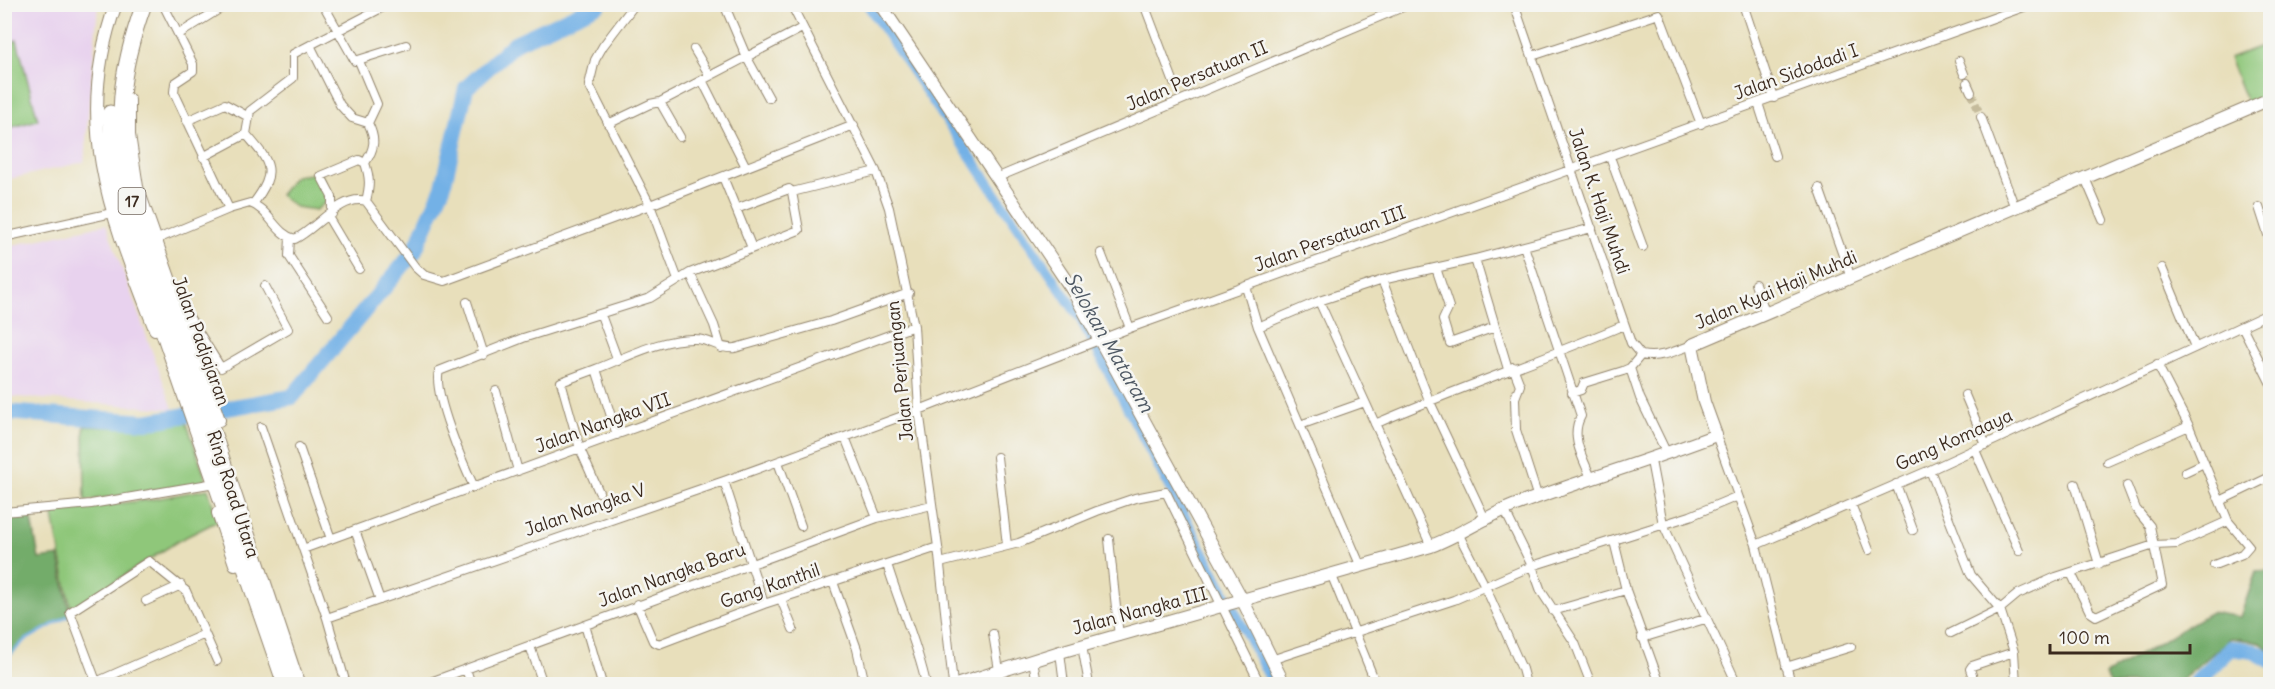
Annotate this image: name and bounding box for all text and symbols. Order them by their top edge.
street label: Jalan Persatuan II [1123,35,1271,116]
street label: Jalan Sidodadi I [1730,38,1861,105]
street label: Jalan K. Haji Muhdi [1564,125,1635,277]
road number: 17 [118,188,146,214]
street label: Jalan Persatuan III [1251,200,1409,277]
street label: Jalan Kyai Haji Muhdi [1691,245,1860,334]
water label: Selokan Mataram [1059,267,1160,417]
street label: Jalan Padjajaran [167,273,236,409]
street label: Jalan Perjuangan [881,299,918,443]
street label: Jalan Nangka VII [532,387,674,458]
street label: Gang Komaaya [1892,403,2016,476]
street label: Ring Road Utara [202,427,265,561]
street label: Jalan Nangka V [521,478,648,541]
street label: Jalan Nangka Baru [595,537,749,612]
street label: Gang Kanthil [717,558,823,613]
street label: Jalan Nangka III [1070,581,1210,640]
scale bar [2050,617,2190,655]
text: 100 m [2059,626,2110,649]

